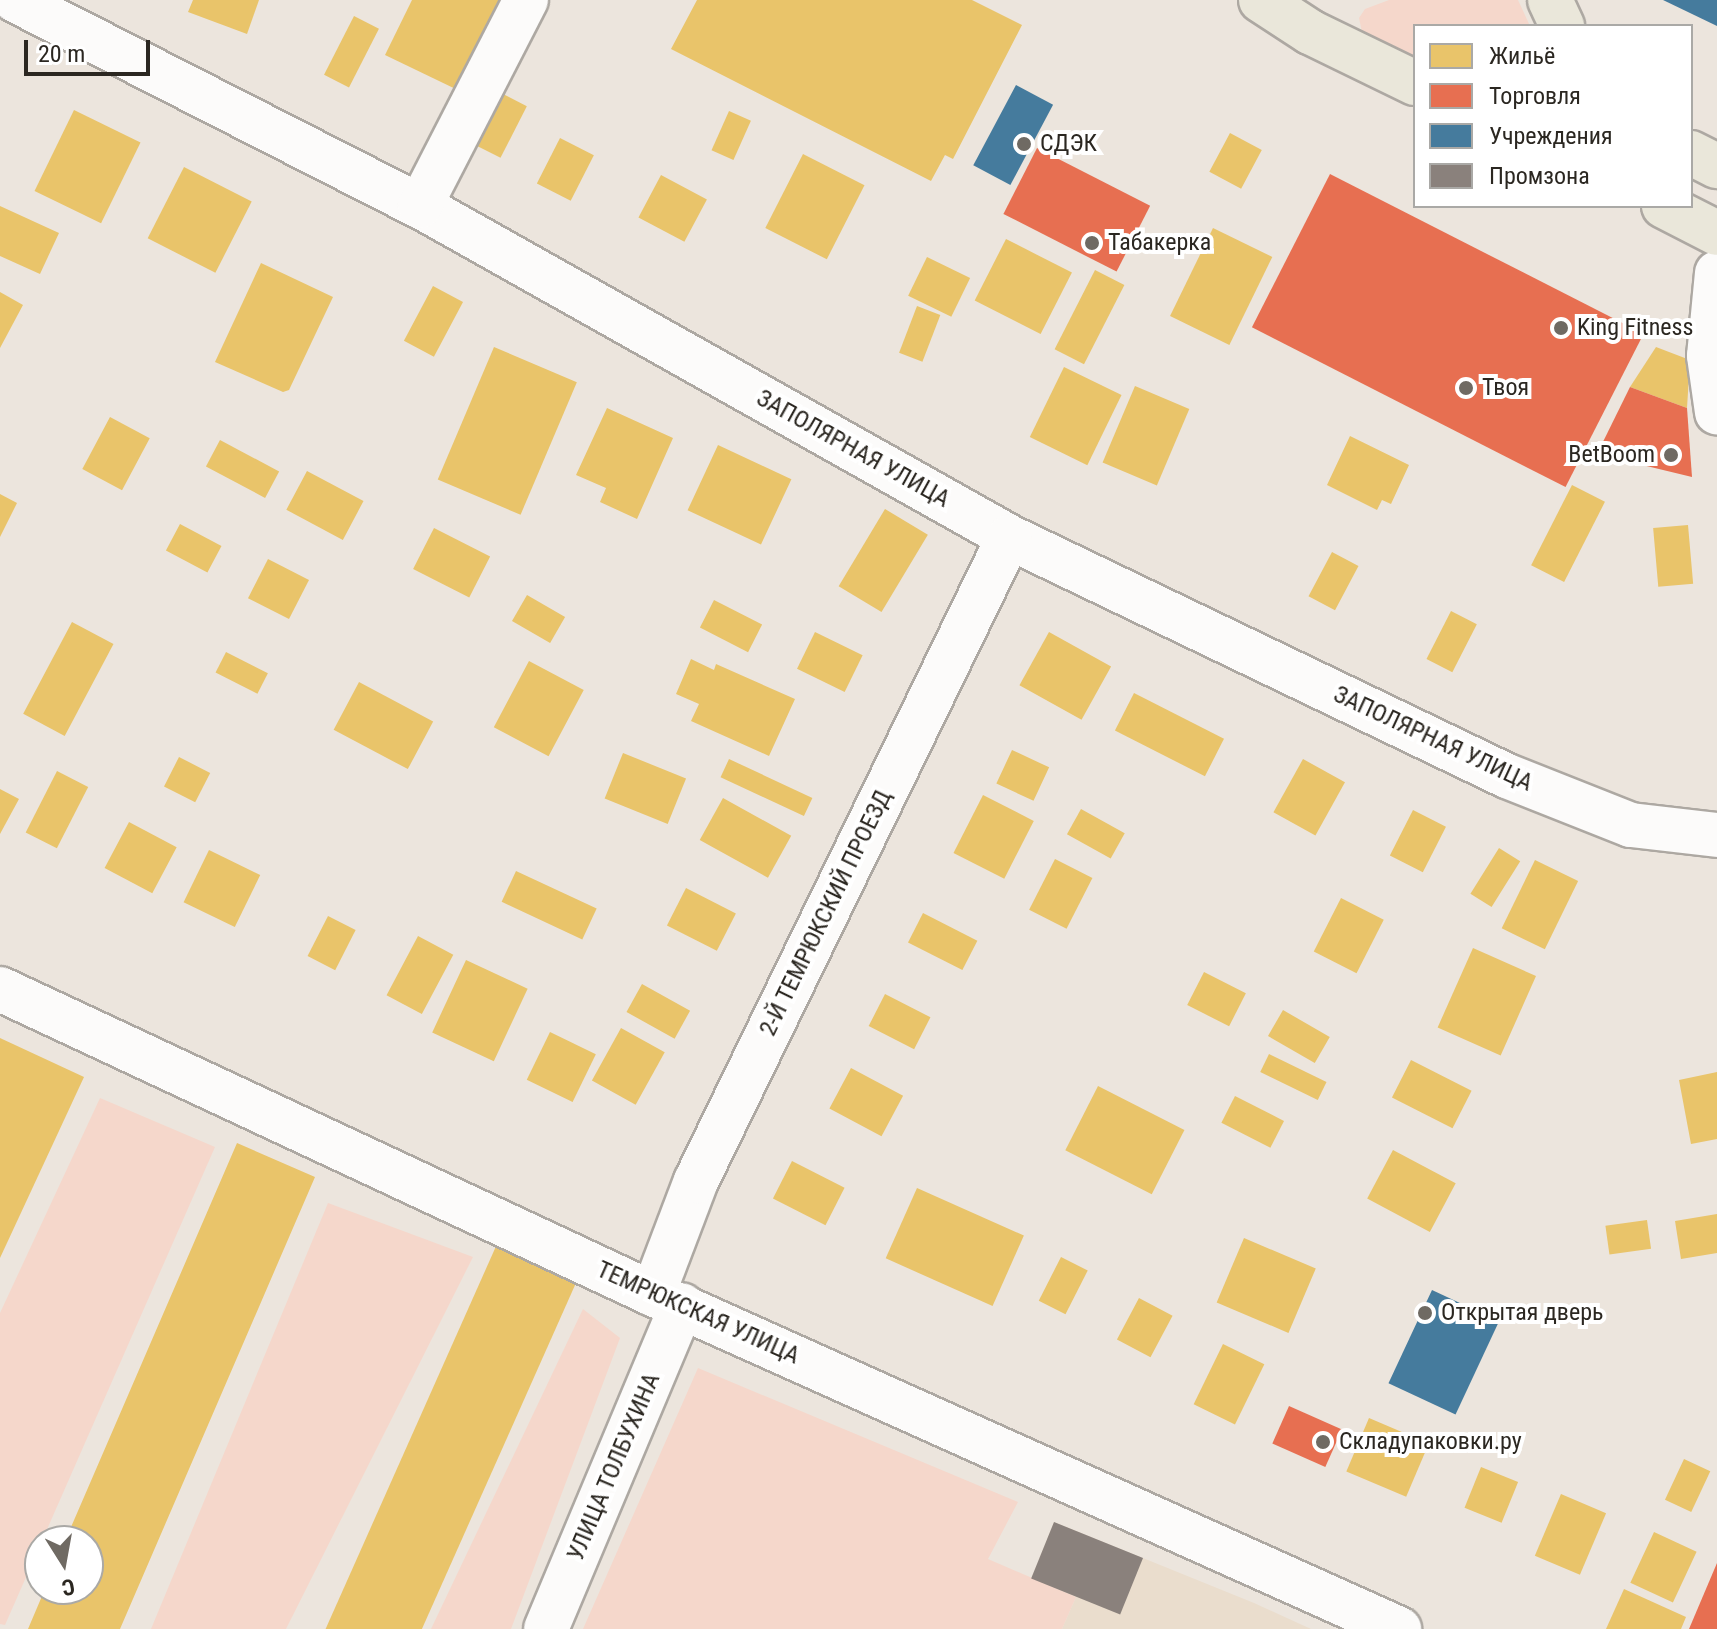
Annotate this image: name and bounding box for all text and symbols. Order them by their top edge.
scale bar [28,24,154,74]
legend [1413,24,1693,208]
text: 20 m [38,40,85,68]
text: Жильё [1489,42,1555,70]
text: Торговля [1489,82,1581,110]
text: Учреждения [1489,122,1613,150]
place label: СДЭК [1040,130,1097,158]
marker: СДЭК [1015,135,1033,153]
text: Промзона [1489,162,1590,190]
place label: Табакерка [1108,229,1211,257]
marker: Табакерка [1083,234,1101,252]
place label: King Fitness [1577,314,1693,342]
marker: King Fitness [1552,319,1570,337]
place label: Твоя [1482,374,1529,402]
marker: Твоя [1457,379,1475,397]
street label: ЗАПОЛЯРНАЯ УЛИЦА [751,384,955,514]
place label: BetBoom [1568,441,1655,469]
marker: BetBoom [1662,446,1680,464]
street label: ЗАПОЛЯРНАЯ УЛИЦА [1329,680,1537,798]
street label: 2-Й ТЕМРЮКСКИЙ ПРОЕЗД [754,785,898,1041]
street label: ТЕМРЮКСКАЯ УЛИЦА [592,1255,804,1371]
place label: Открытая дверь [1441,1299,1603,1327]
marker: Открытая дверь [1416,1304,1434,1322]
street label: УЛИЦА ТОЛБУХИНА [561,1369,667,1565]
place label: Складупаковки.ру [1339,1428,1522,1456]
marker: Складупаковки.ру [1314,1433,1332,1451]
north arrow [24,1525,104,1605]
text: С [60,1574,77,1601]

